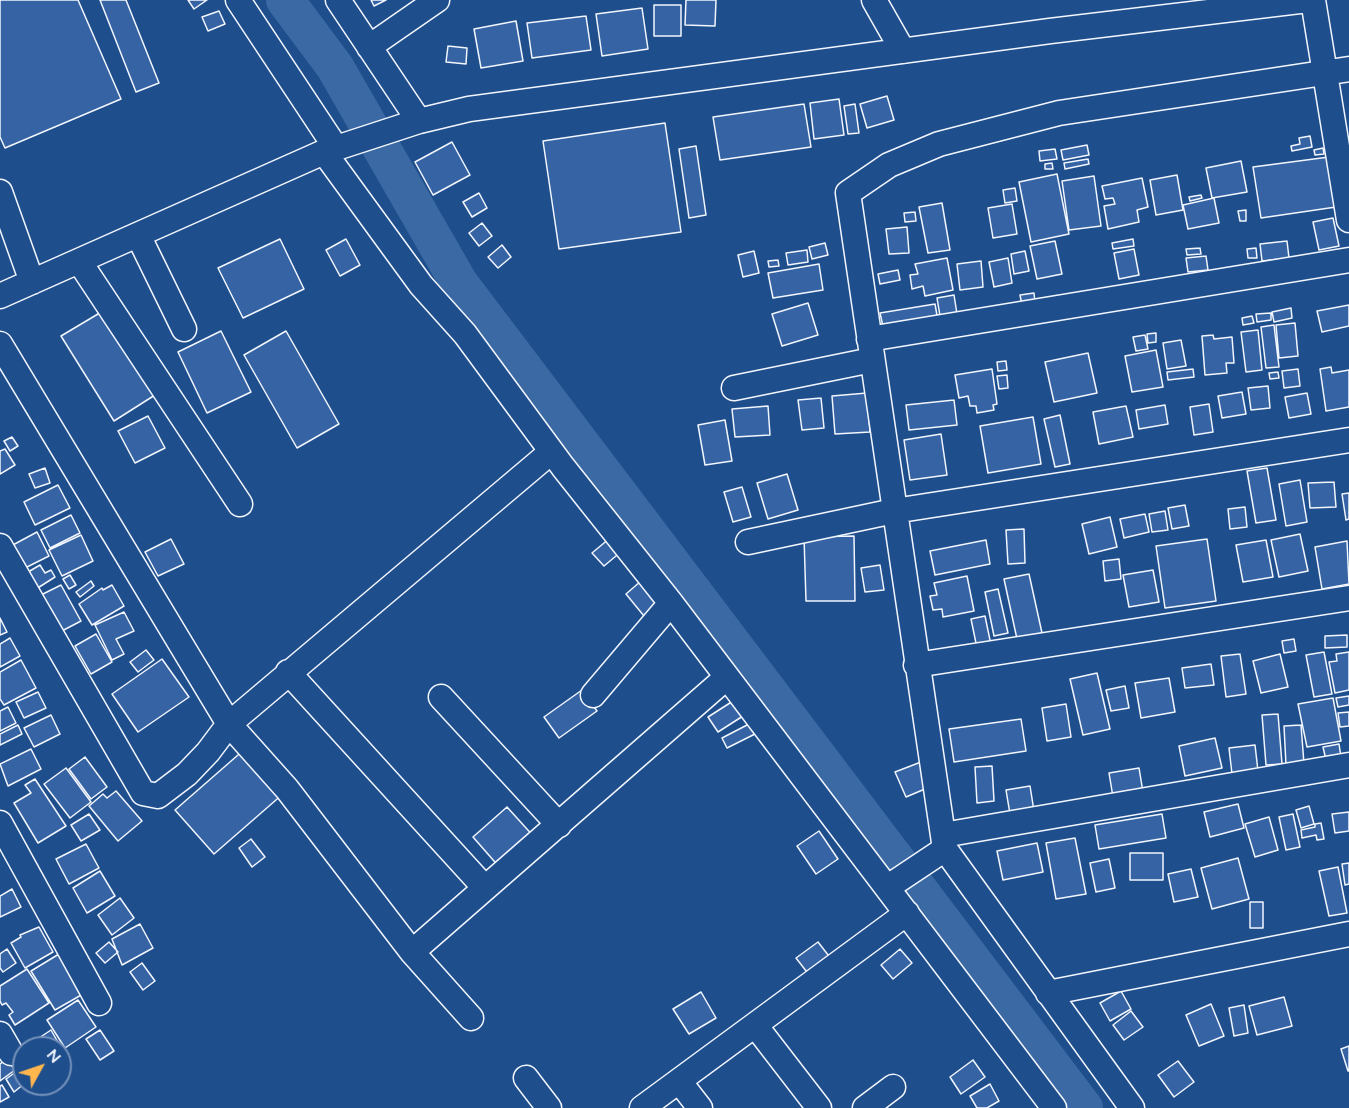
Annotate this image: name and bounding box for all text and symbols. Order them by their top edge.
north arrow [12,1036,72,1096]
text: N [43,1045,66,1067]

